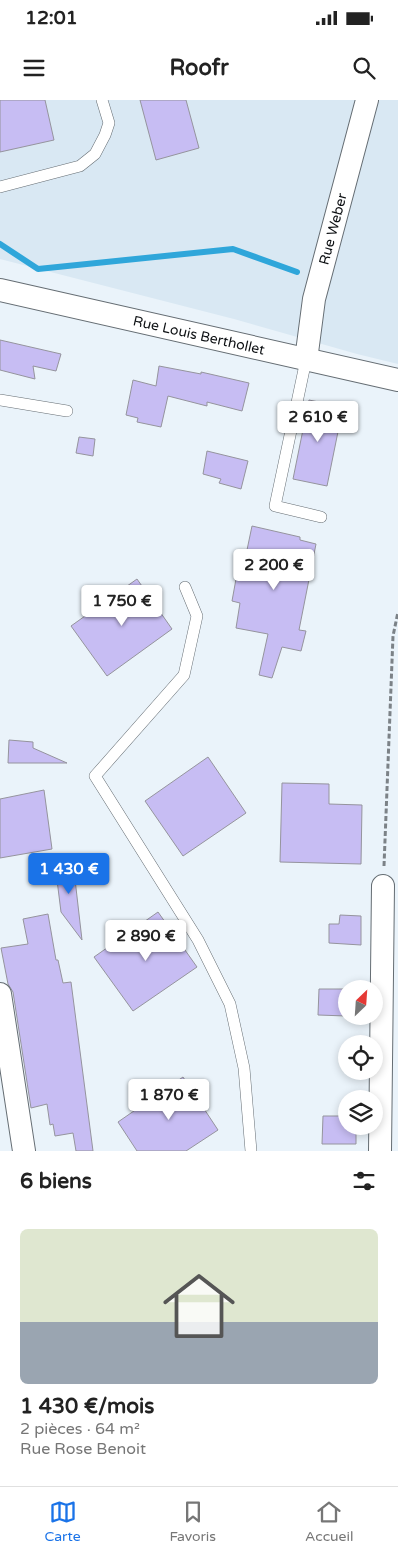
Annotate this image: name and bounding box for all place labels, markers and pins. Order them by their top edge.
pin: 2 610 € [272,400,364,443]
pin: 2 200 € [228,548,320,591]
pin: 1 750 € [76,584,168,627]
pin: 1 430 € [23,852,115,895]
pin: 2 890 € [100,920,192,962]
pin: 1 870 € [123,1078,215,1121]

